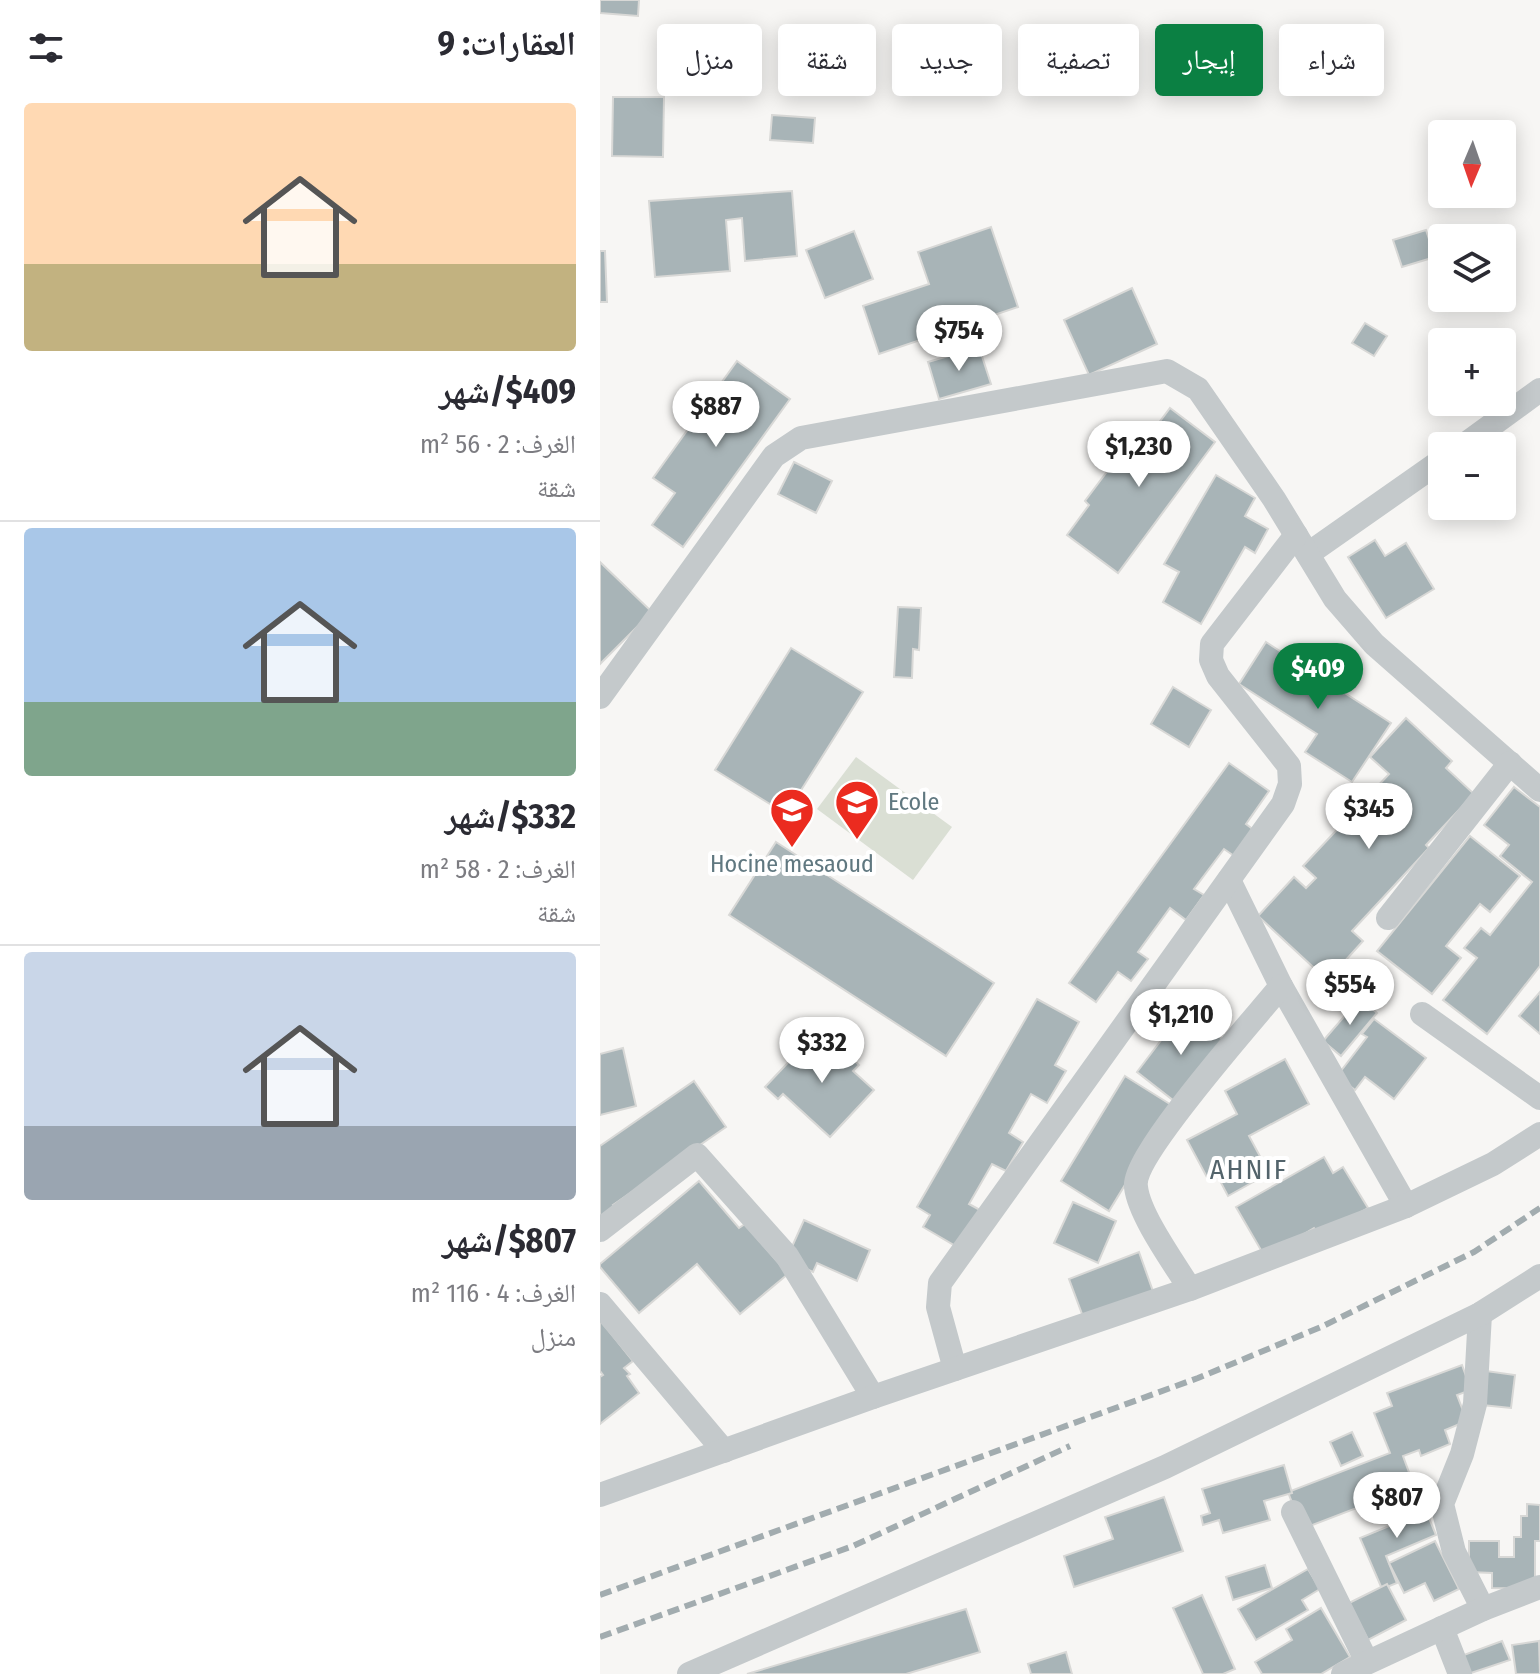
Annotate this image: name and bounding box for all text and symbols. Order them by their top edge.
text: العقارات: 9 [438,23,576,64]
chip: منزل [657,24,762,96]
chip: شقة [778,24,876,96]
chip: جديد [892,24,1002,96]
chip: تصفية [1018,24,1139,96]
chip: إيجار [1155,24,1263,96]
chip: شراء [1279,24,1384,96]
icon: filters [24,26,68,70]
north arrow [1428,120,1516,208]
map controls [1428,120,1516,520]
icon: home [228,155,372,299]
button: layers [1428,224,1516,312]
pin: $754 [912,305,1006,373]
text: $754 [934,315,984,346]
button: + [1428,328,1516,416]
text: $409/شهر [439,371,576,412]
pin: $887 [669,381,763,449]
text: $887 [690,391,742,422]
pin: $1,230 [1074,421,1204,489]
text: الغرف: 2 · 56 m² [420,429,576,460]
text: $1,230 [1105,431,1173,462]
button: − [1428,432,1516,520]
text: شقة [537,473,576,504]
icon: home [228,580,372,724]
pin: $409 [1271,643,1365,711]
text: $409 [1291,653,1345,684]
school or university icon: Ecole [833,778,881,841]
pin: $345 [1322,783,1416,851]
school or university icon: Hocine mesaoud [768,786,816,849]
place label: Ecole [888,788,939,816]
text: $345 [1343,793,1395,824]
text: $332/شهر [445,796,576,837]
place label: Hocine mesaoud [710,850,874,878]
text: الغرف: 2 · 58 m² [420,854,576,885]
text: شقة [537,898,576,929]
pin: $554 [1303,959,1397,1027]
text: $554 [1324,969,1376,1000]
pin: $1,210 [1116,989,1246,1057]
text: $1,210 [1148,999,1214,1030]
icon: home [228,1004,372,1148]
pin: $332 [775,1017,869,1085]
text: $332 [797,1027,847,1058]
district label: AHNIF [1210,1153,1288,1186]
text: $807/شهر [442,1220,576,1261]
text: الغرف: 4 · 116 m² [411,1278,576,1309]
text: منزل [531,1322,576,1353]
pin: $807 [1350,1472,1444,1540]
text: $807 [1371,1482,1423,1513]

